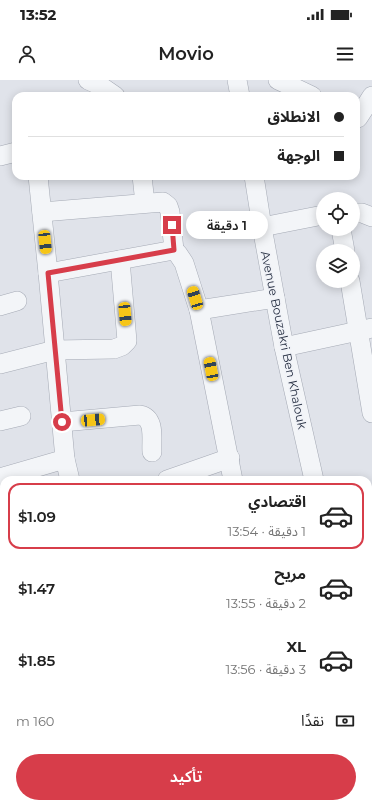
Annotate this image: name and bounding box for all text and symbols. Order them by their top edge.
text: 13:52 [20,5,56,24]
icon: person [16,43,38,65]
text: Movio [158,43,214,65]
icon: menu [334,43,356,65]
text: الانطلاق [268,107,320,126]
text: الوجهة [277,146,320,165]
map controls [316,192,360,288]
button: locate [316,192,360,236]
callout: 1 دقيقة [186,211,268,239]
route end [163,216,181,234]
text: 1 دقيقة [207,217,247,233]
car [38,229,52,255]
button: layers [316,244,360,288]
street label: Avenue Bouzakri Ben Khalouk [258,250,310,431]
car [186,285,204,311]
car [118,302,132,326]
car [203,356,219,382]
route start [53,413,71,431]
car [81,413,105,427]
text: اقتصادي [248,492,306,511]
icon: car [318,498,354,534]
text: $1.09 [18,507,56,526]
text: 1 دقيقة · 13:54 [227,523,306,539]
text: مريح [274,564,306,583]
icon: car [318,570,354,606]
text: $1.47 [18,579,55,598]
text: 2 دقيقة · 13:55 [226,595,306,611]
text: XL [287,637,306,656]
icon: car [318,642,354,678]
text: $1.85 [18,651,55,670]
text: 3 دقيقة · 13:56 [225,661,306,677]
icon: cash [334,710,356,732]
text: نقدًا [301,711,324,730]
text: 160 m [16,713,54,729]
button: تأكيد [16,754,356,800]

